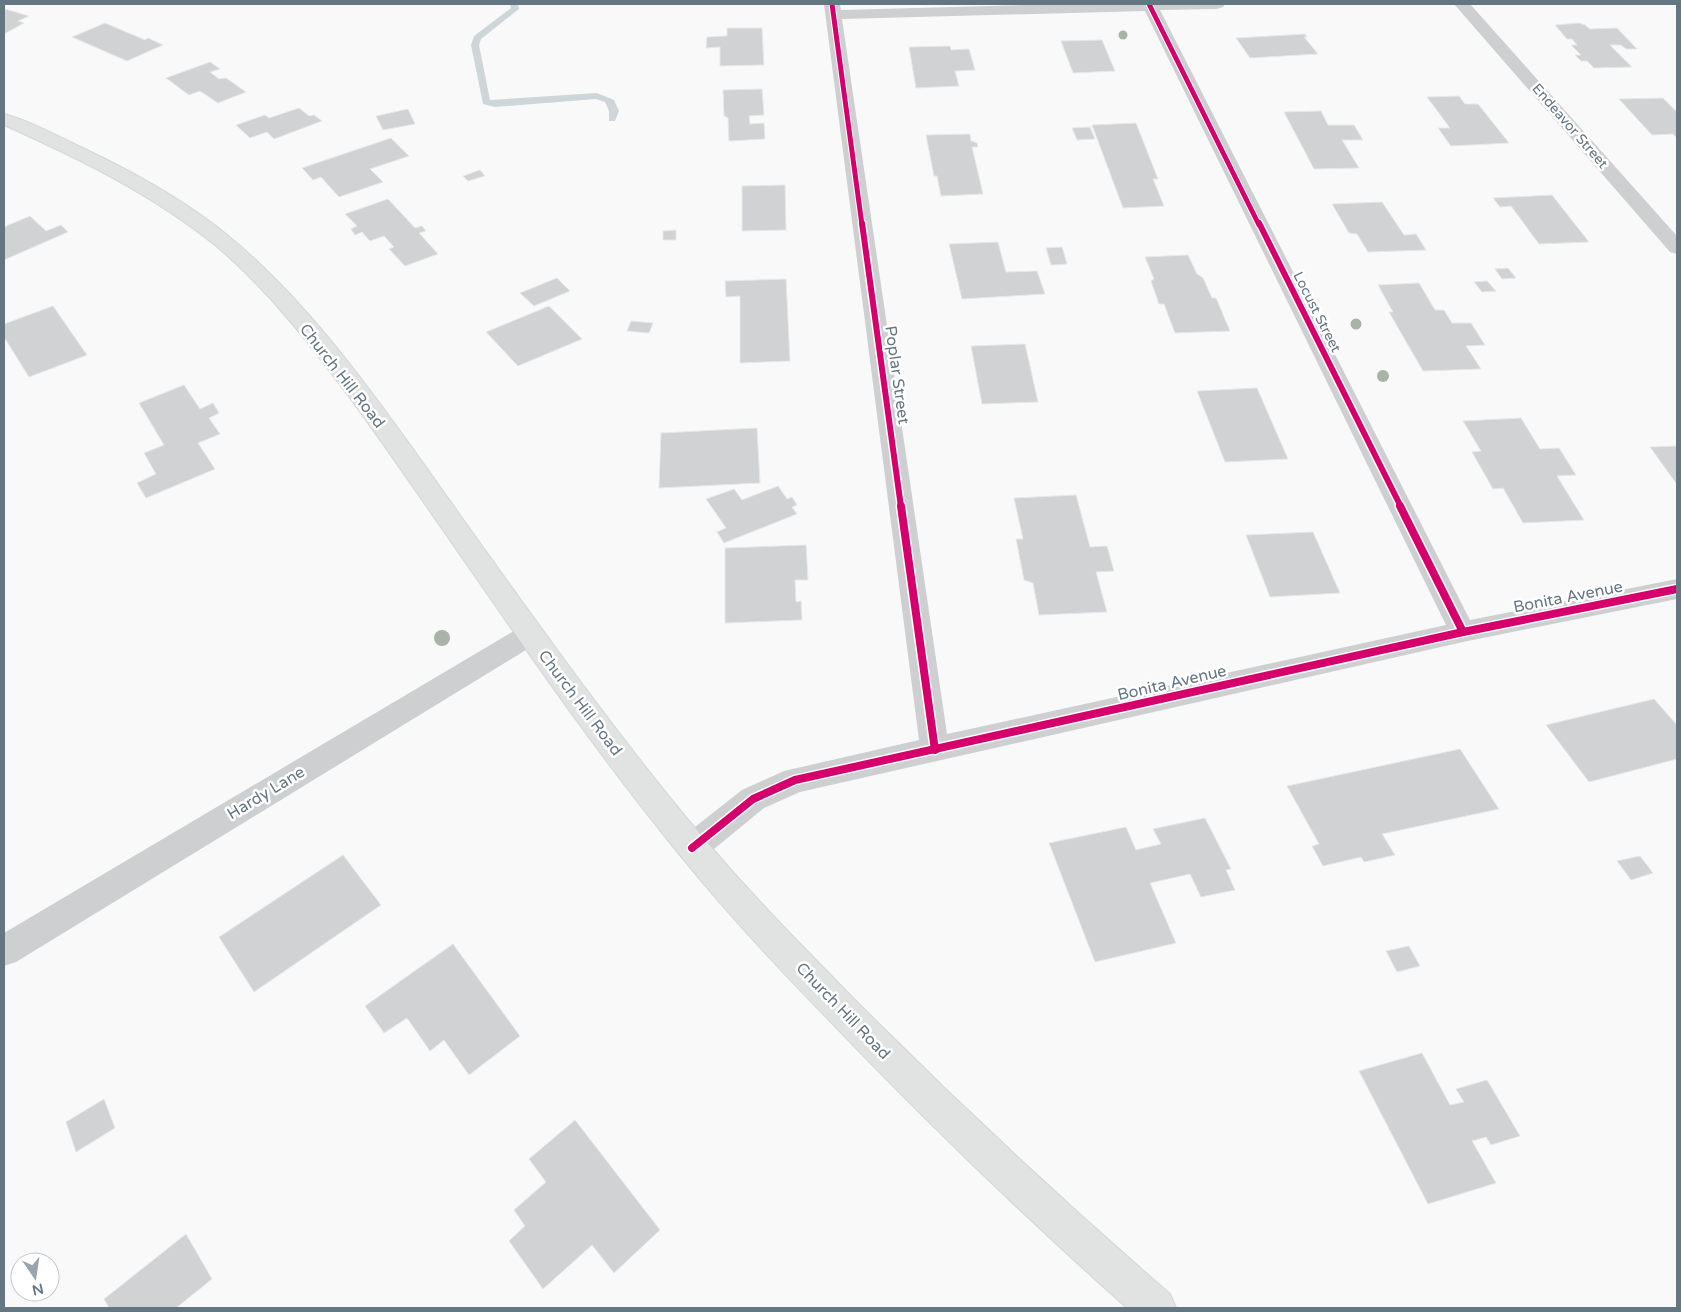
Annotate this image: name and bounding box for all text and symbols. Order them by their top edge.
street label: Endeavor Street [1529,80,1612,172]
street label: Locust Street [1289,269,1345,356]
street label: Church Hill Road [295,320,389,432]
street label: Poplar Street [880,324,914,426]
street label: Bonita Avenue [1512,577,1624,617]
street label: Church Hill Road [534,646,626,760]
street label: Bonita Avenue [1116,661,1228,705]
street label: Hardy Lane [224,762,308,824]
street label: Church Hill Road [792,958,894,1064]
north arrow [10,1252,60,1302]
text: N [30,1280,45,1299]

